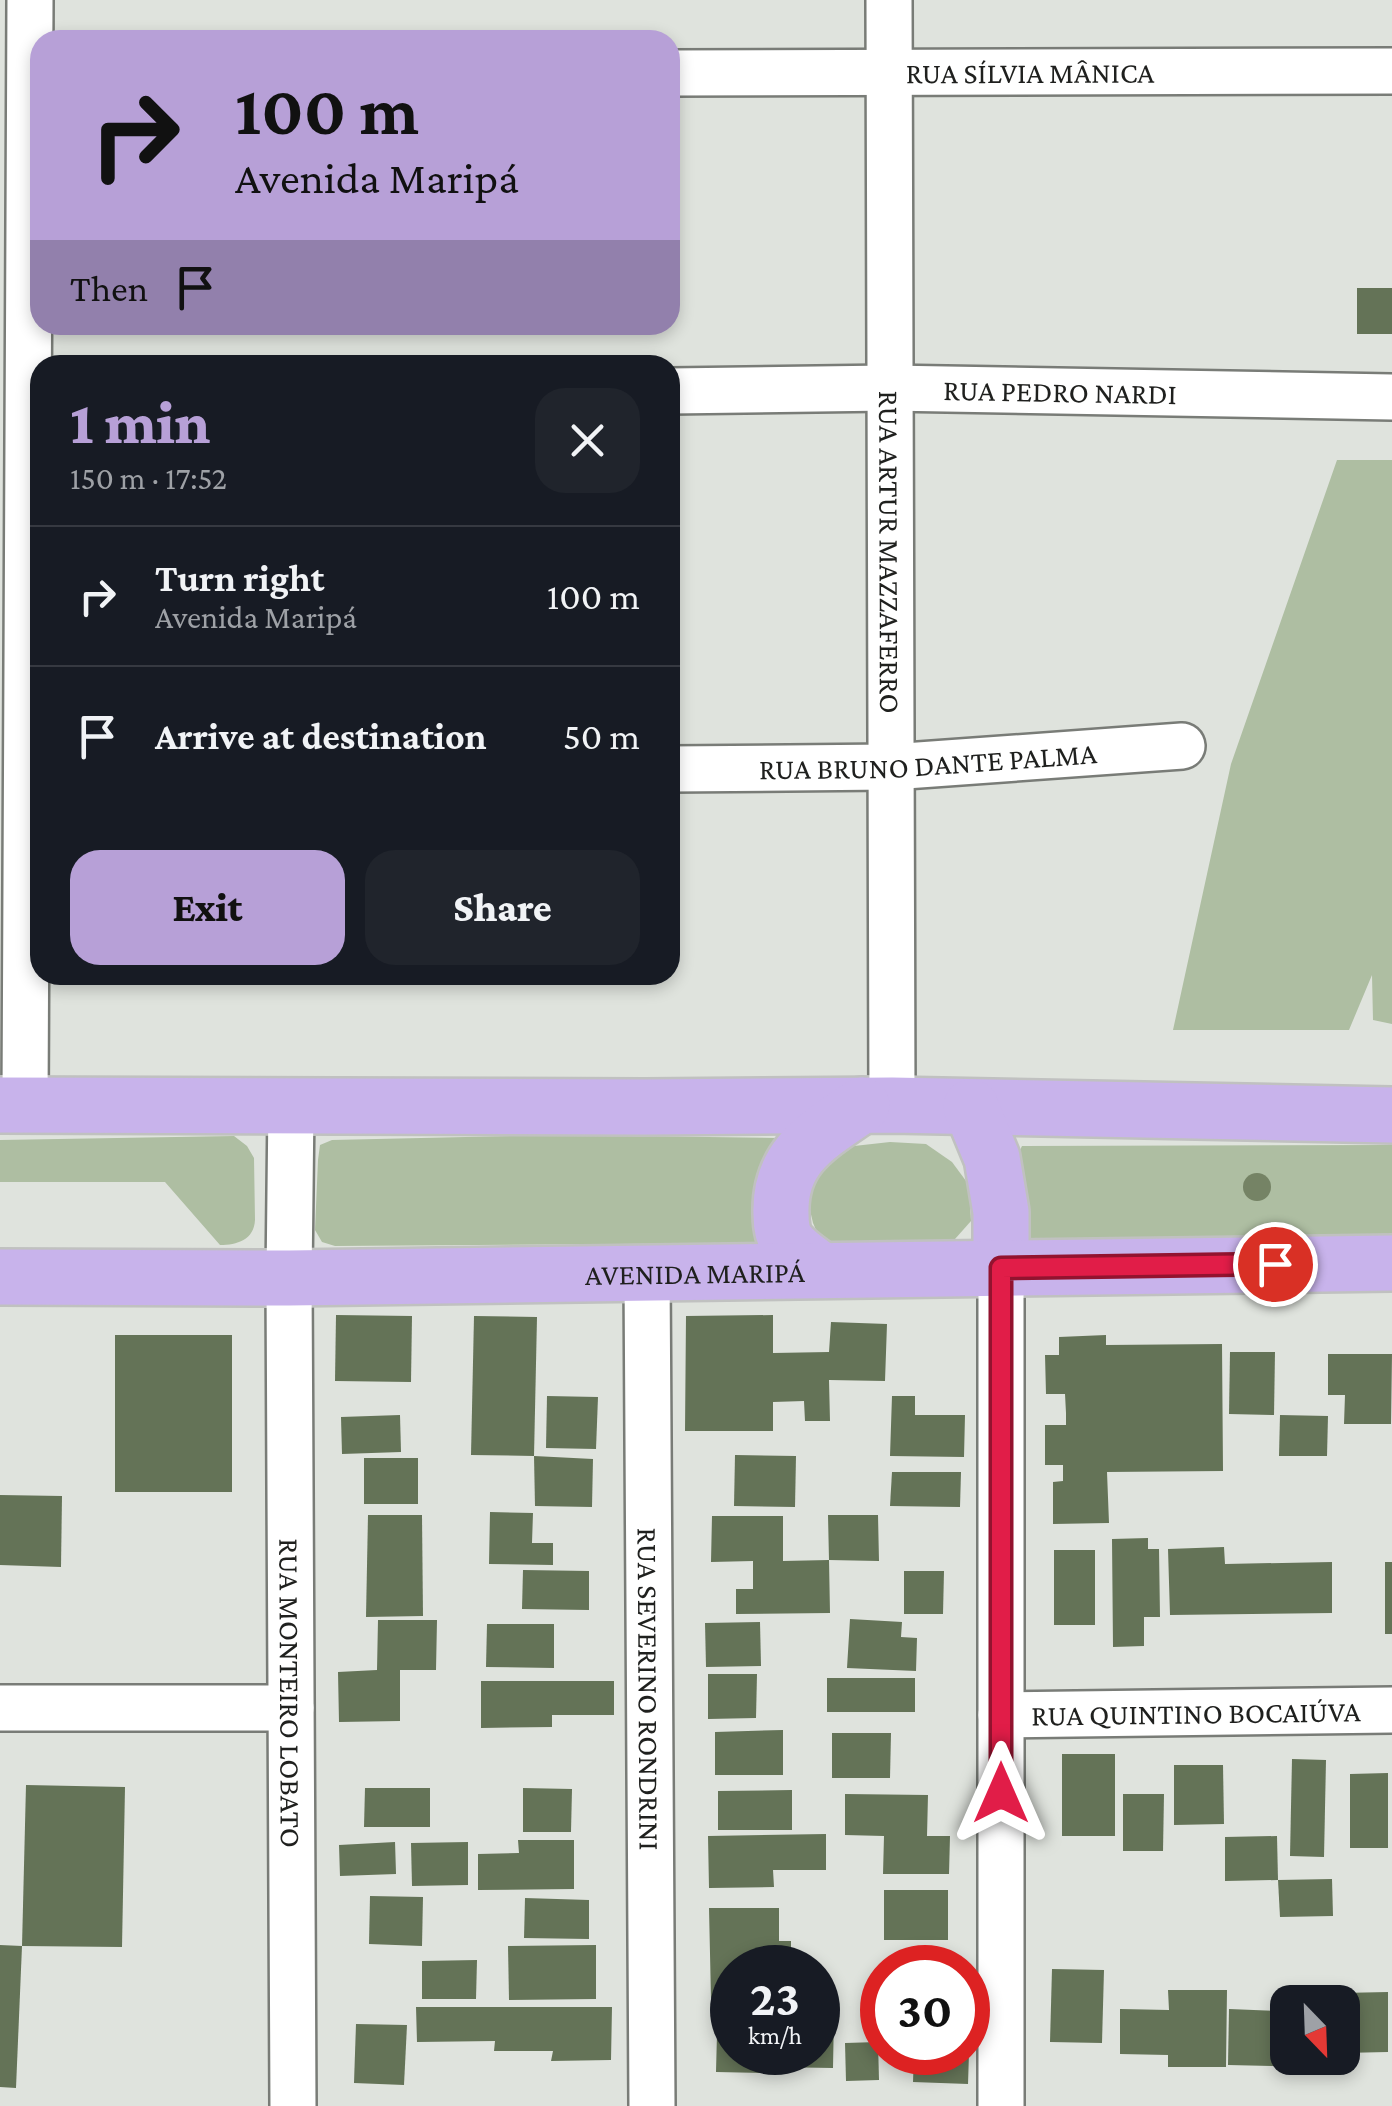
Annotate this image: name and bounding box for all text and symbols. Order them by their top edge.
street label: RUA SÍLVIA MÂNICA [906,55,1155,89]
icon: right [70,70,200,200]
text: 100 m [235,71,419,149]
text: Avenida Maripá [235,153,519,203]
icon: arrive [168,260,223,315]
text: Then [70,267,148,309]
street label: RUA PEDRO NARDI [943,372,1177,410]
button: close [535,388,640,493]
text: 1 min [70,389,210,456]
street label: RUA ARTUR MAZZAFERRO [874,390,907,714]
text: 150 m · 17:52 [70,460,227,496]
text: Turn right [155,557,324,599]
icon: right [70,569,125,624]
text: 100 m [547,575,640,617]
text: Avenida Maripá [155,599,357,635]
icon: arrive [70,709,125,764]
text: Arrive at destination [155,715,487,757]
text: 50 m [563,715,640,757]
street label: RUA BRUNO DANTE PALMA [759,736,1099,785]
button: Exit [70,850,345,965]
button: Share [365,850,640,965]
pin [1233,1222,1318,1307]
icon: arrive [1248,1237,1303,1292]
street label: AVENIDA MARIPÁ [585,1254,806,1290]
street label: RUA SEVERINO RONDRINI [632,1527,667,1851]
street label: RUA MONTEIRO LOBATO [274,1538,308,1848]
street label: RUA QUINTINO BOCAIÚVA [1031,1694,1362,1731]
position arrow [949,1741,1053,1845]
speed limit sign: 30 [860,1945,990,2075]
text: 23 [750,1970,800,2026]
north arrow [1270,1985,1360,2075]
map controls [1270,1985,1360,2075]
text: km/h [748,2022,802,2049]

